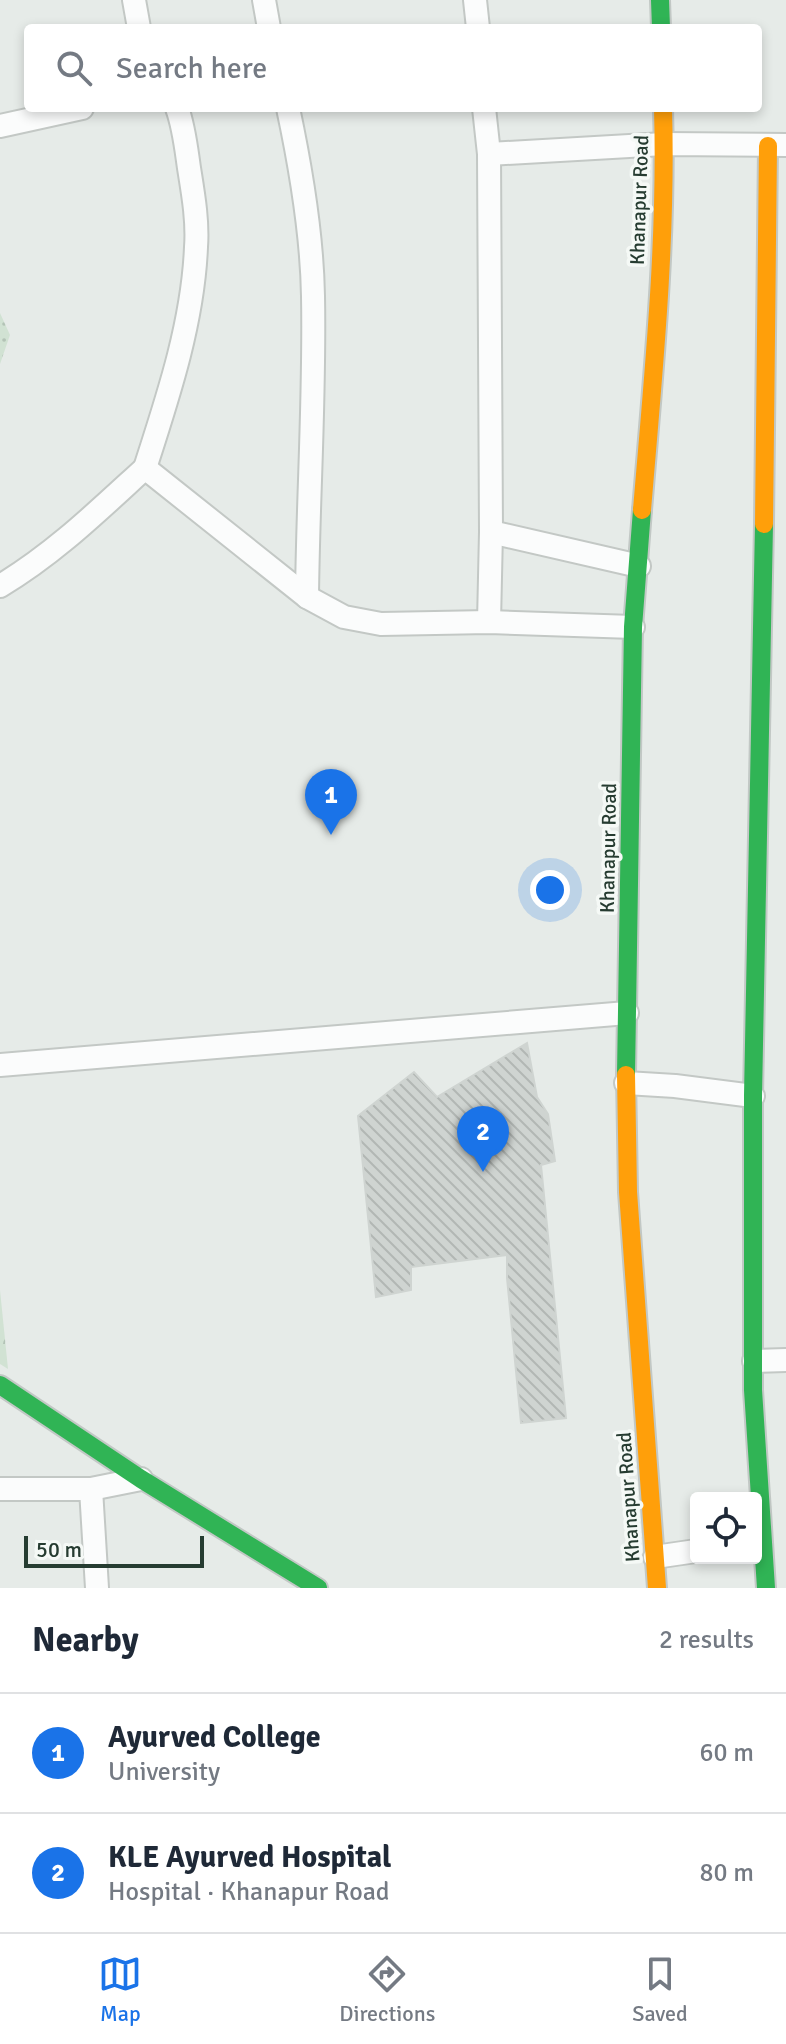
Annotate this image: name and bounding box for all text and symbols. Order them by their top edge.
search box [24,24,762,112]
icon: search [52,46,96,90]
text: Search here [116,50,267,87]
street label: Khanapur Road [625,135,654,265]
pin: 1 [305,769,357,835]
street label: Khanapur Road [595,783,622,913]
your location [530,870,570,910]
pin: 2 [457,1106,509,1172]
street label: Khanapur Road [611,1431,646,1563]
map controls [690,1492,762,1564]
button: locate [690,1492,762,1564]
scale bar [24,1532,204,1568]
text: 50 m [36,1536,82,1563]
text: Nearby [32,1619,139,1661]
text: 2 results [659,1624,754,1656]
text: Ayurved College [108,1719,321,1756]
text: 1 [51,1737,65,1769]
text: 60 m [699,1737,754,1769]
text: University [108,1756,220,1788]
text: KLE Ayurved Hospital [108,1839,391,1876]
text: 2 [51,1857,65,1889]
text: 80 m [699,1857,754,1889]
text: Hospital · Khanapur Road [108,1876,390,1908]
tab: Map [98,1952,142,2027]
tab: Directions [339,1952,435,2027]
tab: Saved [632,1952,688,2027]

